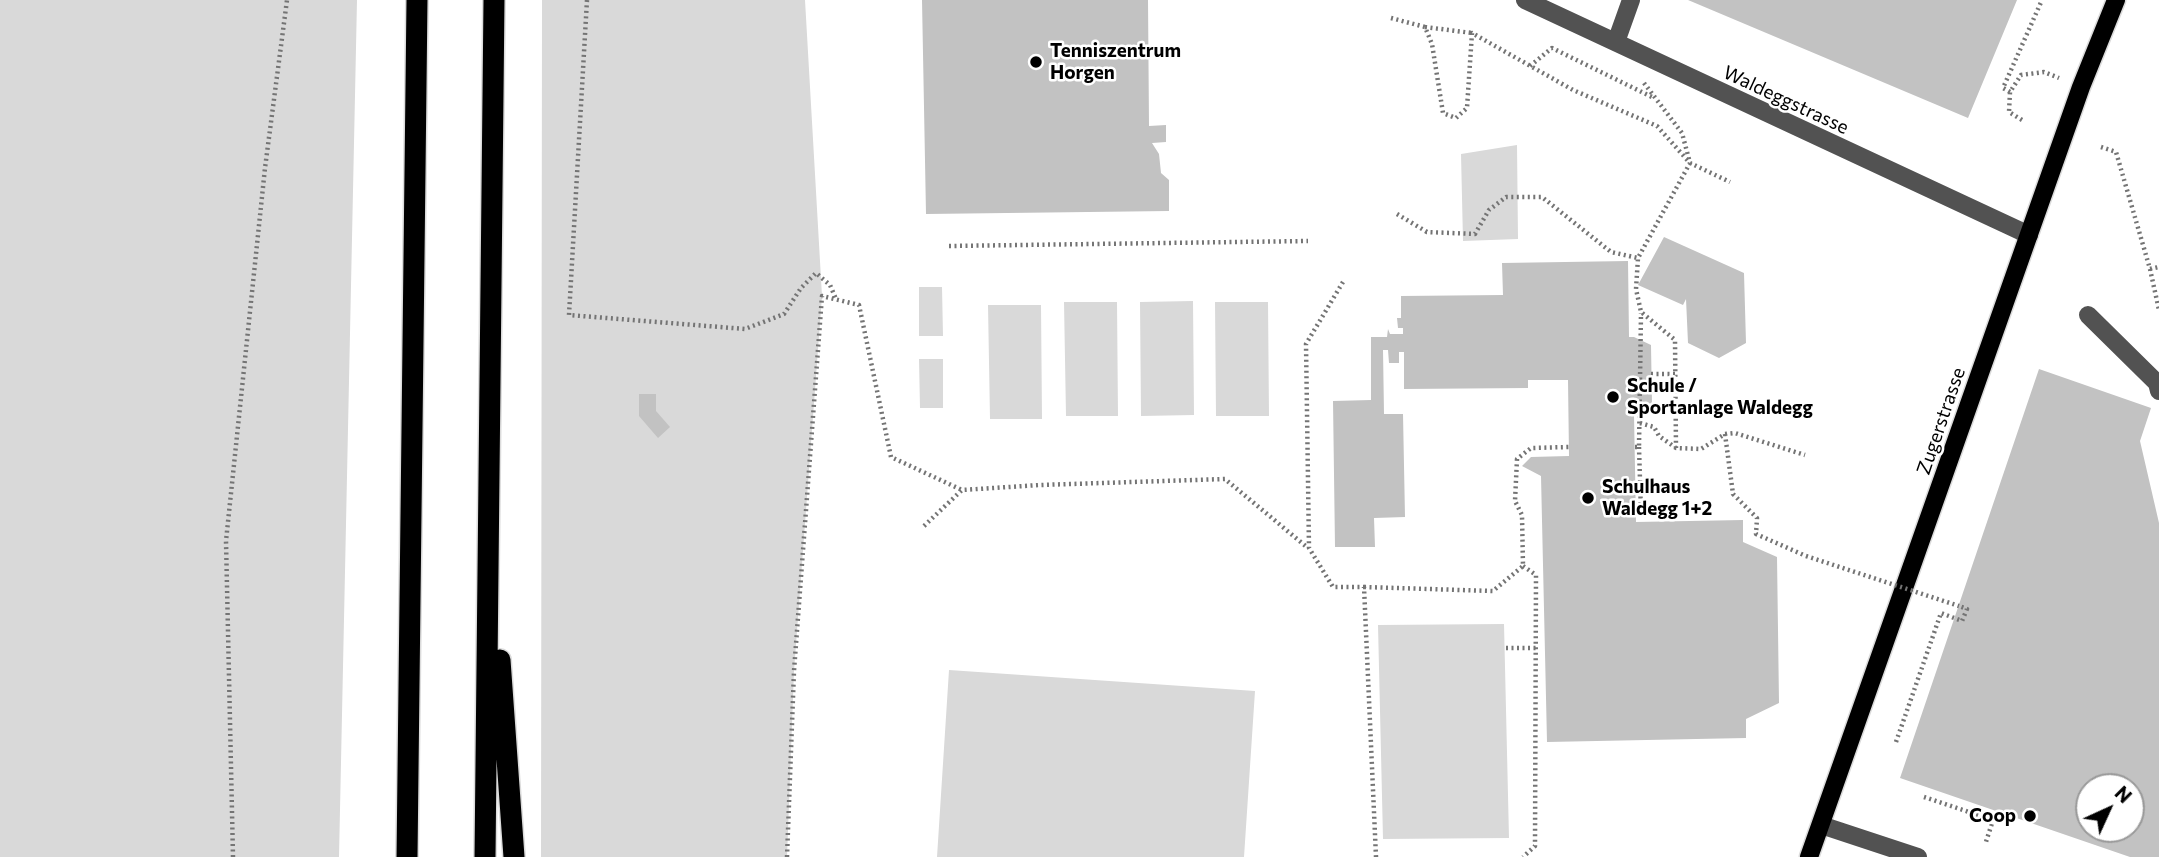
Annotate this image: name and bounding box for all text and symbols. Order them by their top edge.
place label: Tenniszentrum Horgen [1050,40,1181,84]
marker: Tenniszentrum Horgen [1028,54,1044,70]
street label: Waldeggstrasse [1720,61,1852,139]
street label: Zugerstrasse [1912,364,1970,478]
place label: Schule / Sportanlage Waldegg [1627,375,1813,419]
marker: Schule / Sportanlage Waldegg [1605,389,1621,405]
place label: Schulhaus Waldegg 1+2 [1602,476,1712,520]
marker: Schulhaus Waldegg 1+2 [1580,490,1596,506]
north arrow [2075,773,2145,843]
text: N [2111,781,2137,807]
place label: Coop [1969,805,2016,827]
marker: Coop [2022,808,2038,824]

